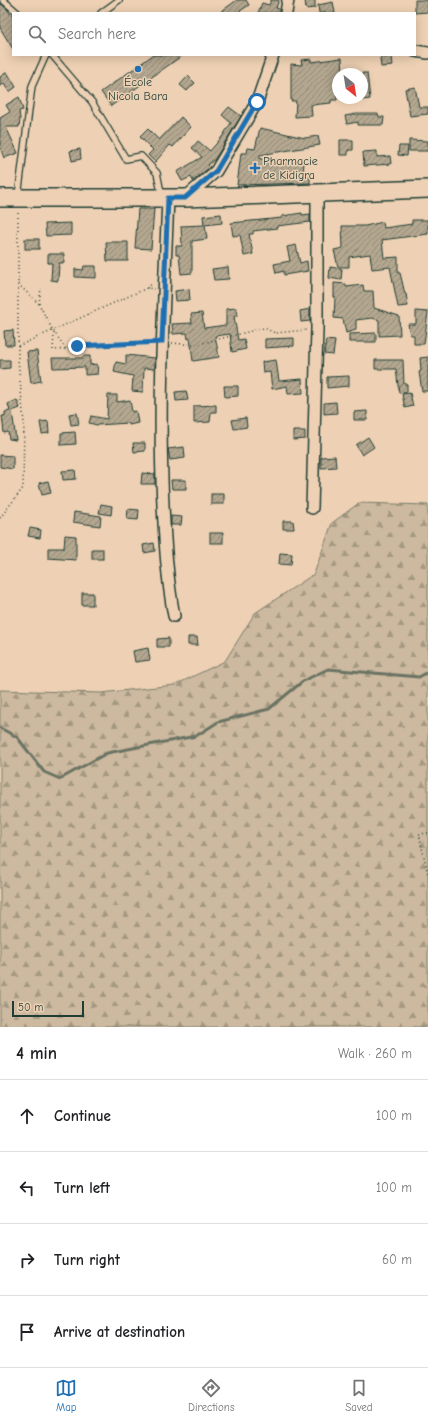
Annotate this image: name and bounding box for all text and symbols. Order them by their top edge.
search box [12,12,416,56]
icon: search [26,23,48,45]
text: Search here [58,25,136,43]
marker: École Nicola Bara [133,64,143,74]
north arrow [332,68,368,104]
place label: École Nicola Bara [108,75,168,103]
route start [248,93,266,111]
place label: Pharmacie de Kidigra [263,154,318,182]
marker: Pharmacie de Kidigra [250,163,260,173]
route end [68,337,86,355]
scale bar [12,999,84,1018]
text: 50 m [18,1001,43,1014]
text: 4 min [16,1044,57,1063]
text: Walk · 260 m [338,1046,412,1061]
icon: ahead [16,1105,38,1127]
text: Continue [54,1107,111,1125]
text: 100 m [376,1108,412,1123]
icon: left [16,1177,38,1199]
text: Turn left [54,1179,110,1197]
text: 100 m [376,1180,412,1195]
icon: right [16,1249,38,1271]
text: Turn right [54,1251,120,1269]
text: 60 m [382,1252,412,1267]
icon: arrive [16,1321,38,1343]
text: Arrive at destination [54,1323,185,1341]
tab: Map [55,1377,77,1414]
tab: Directions [188,1377,235,1414]
tab: Saved [345,1377,373,1414]

